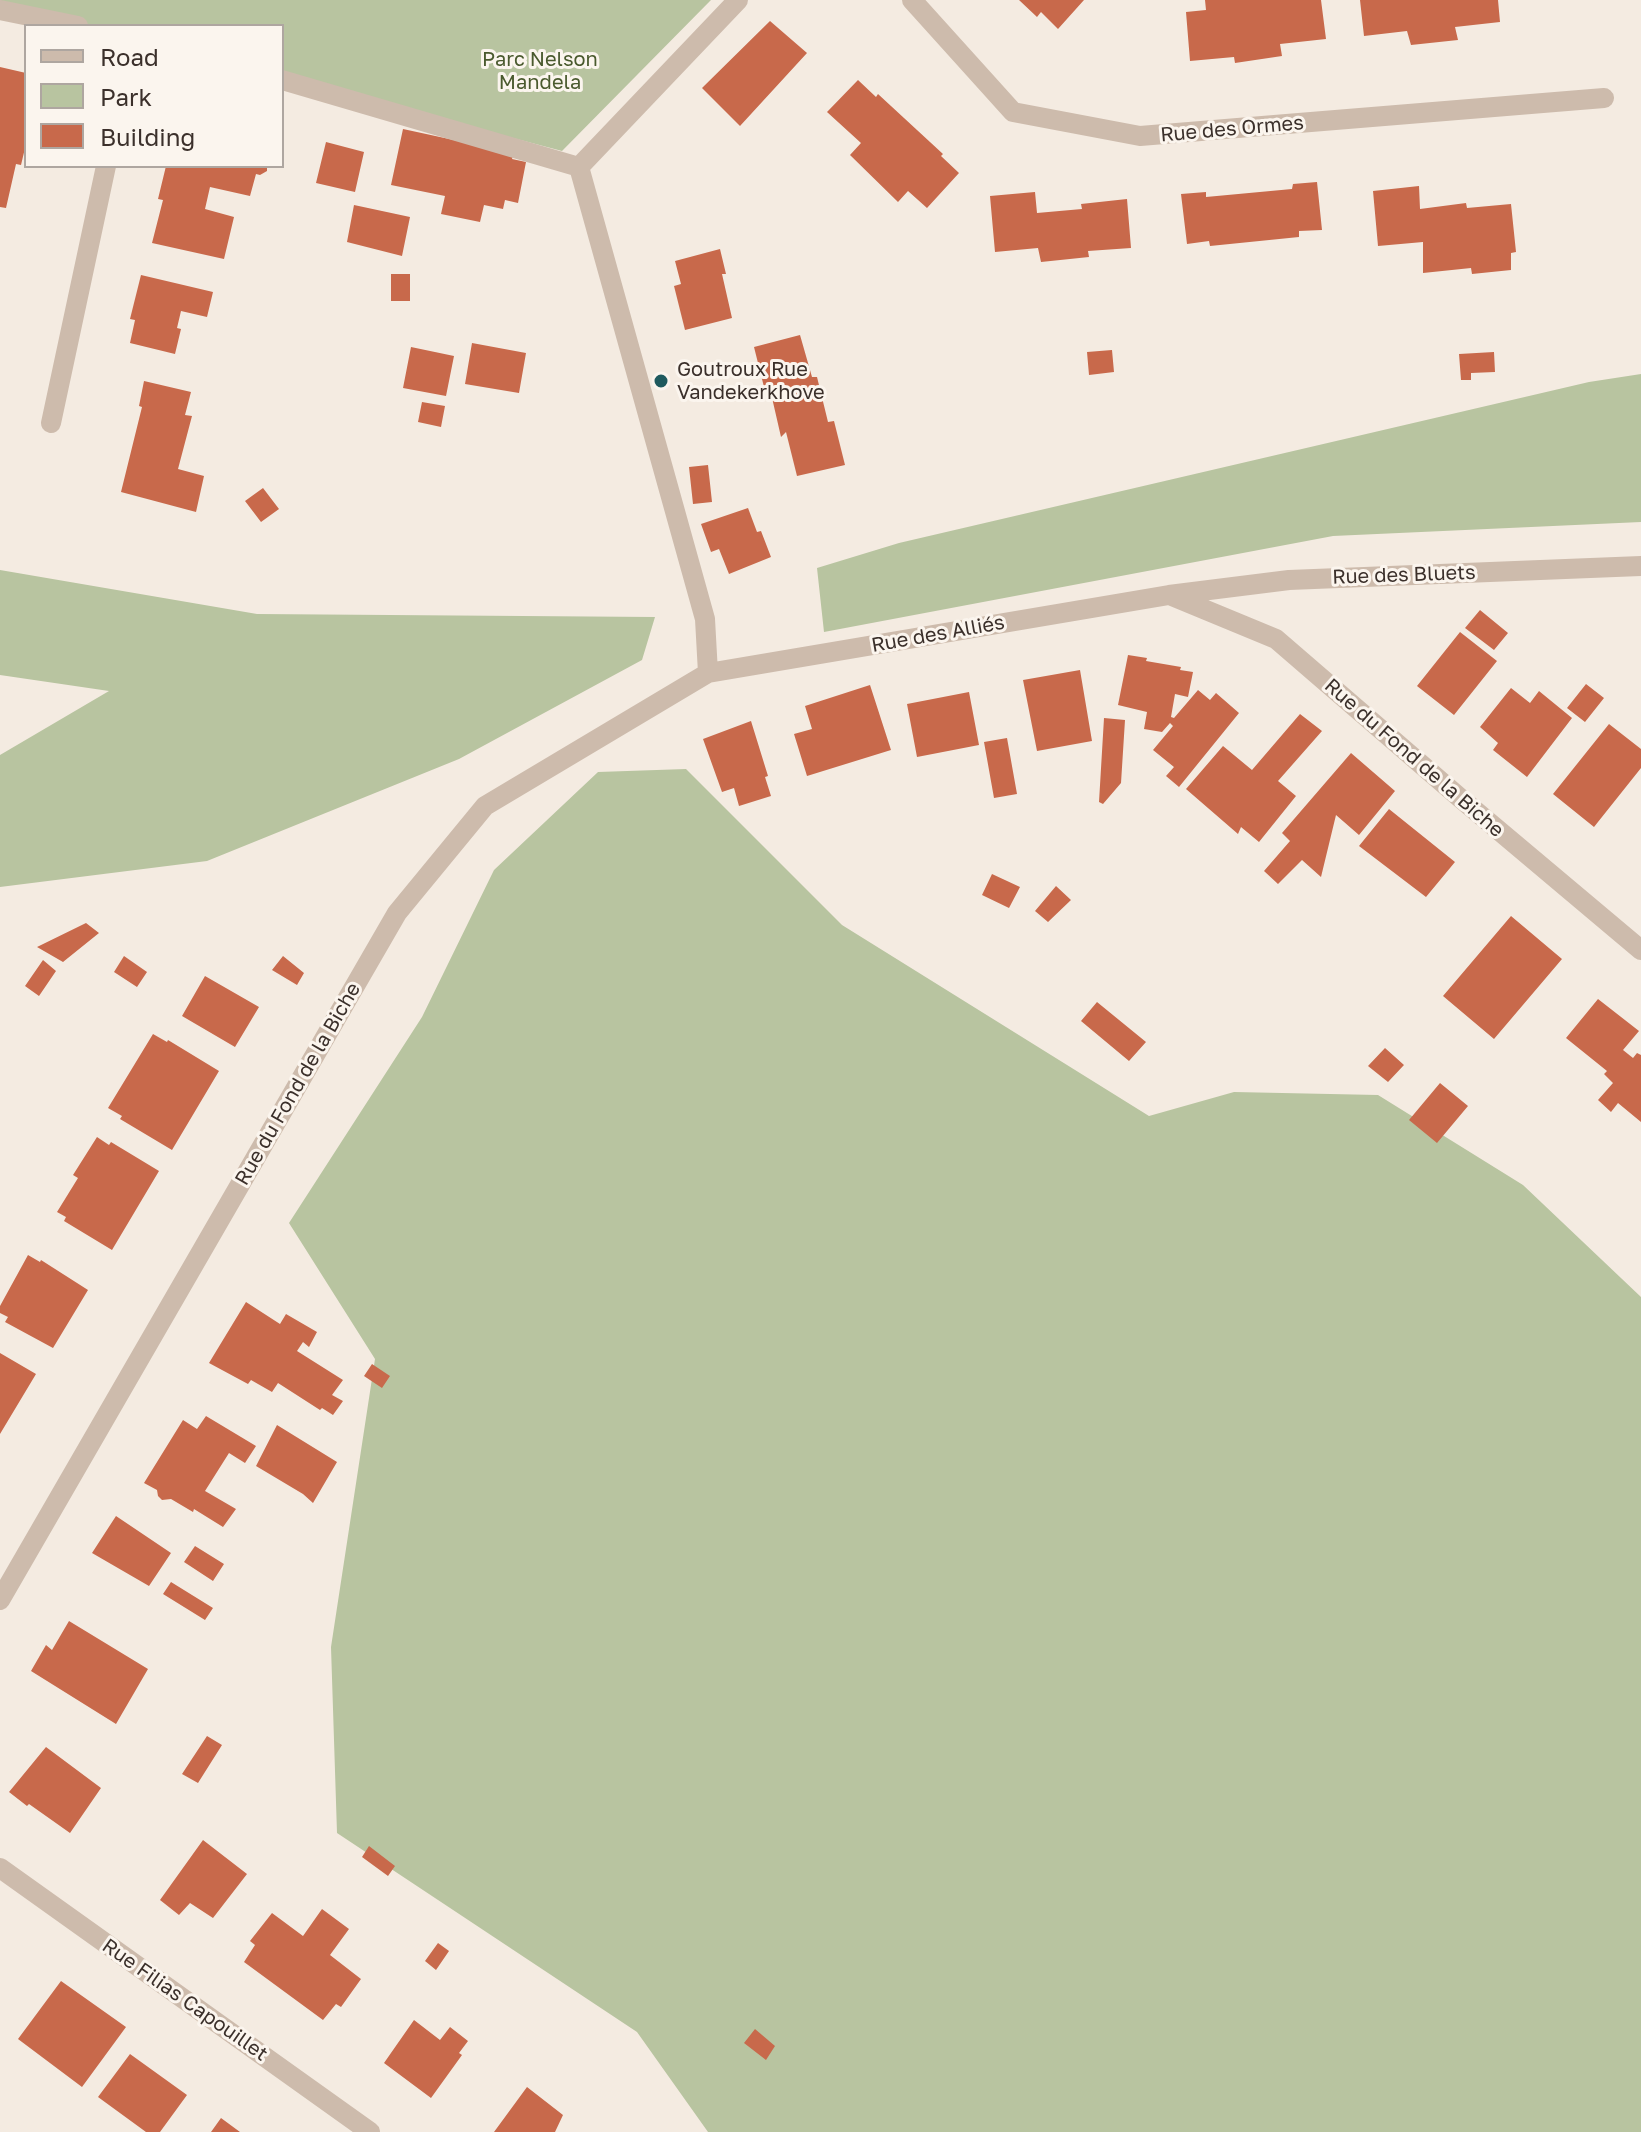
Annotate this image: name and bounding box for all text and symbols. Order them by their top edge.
legend [24,24,284,168]
text: Road [100,42,159,71]
park label: Parc Nelson Mandela [482,48,598,95]
text: Park [100,82,152,111]
street label: Rue des Ormes [1159,111,1305,147]
text: Building [100,122,195,151]
place label: Goutroux Rue Vandekerkhove [677,358,825,405]
marker: Goutroux Rue Vandekerkhove [652,372,670,390]
street label: Rue des Bluets [1332,561,1476,589]
street label: Rue des Alliés [870,610,1006,658]
street label: Rue du Fond de la Biche [1319,674,1509,842]
street label: Rue du Fond de la Biche [230,979,366,1189]
street label: Rue Filias Capouillet [98,1934,272,2066]

